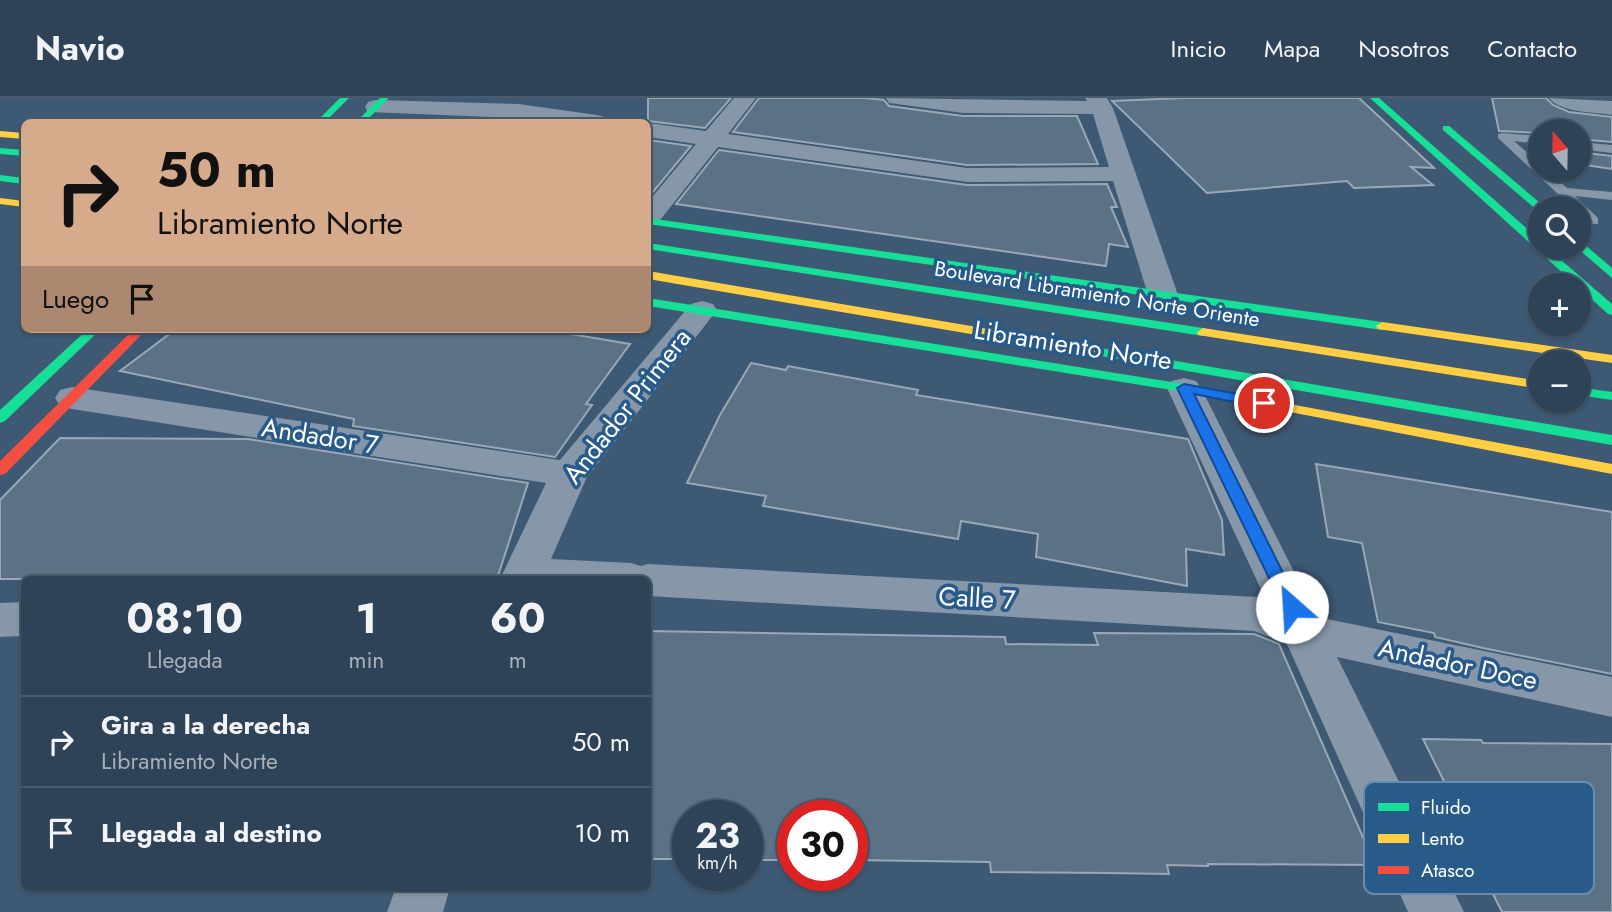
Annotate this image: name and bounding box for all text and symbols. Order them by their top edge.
text: Navio [35,25,125,72]
text: Inicio [1171,31,1226,66]
text: Mapa [1264,31,1320,66]
text: Nosotros [1358,31,1449,66]
text: Contacto [1487,31,1577,66]
north arrow [1528,119,1591,182]
map controls [1528,119,1591,413]
text: 50 m [157,135,276,205]
icon: right [42,147,133,238]
button: search [1528,196,1591,259]
text: Libramiento Norte [157,200,403,246]
street label: Boulevard Libramiento Norte Oriente [932,253,1262,335]
button: + [1528,273,1591,336]
text: Luego [42,280,109,318]
icon: arrive [123,280,161,318]
street label: Libramiento Norte [971,311,1175,379]
street label: Andador Primera [554,320,700,492]
button: − [1528,350,1591,413]
pin [1234,373,1294,433]
icon: arrive [1245,384,1283,422]
street label: Andador 7 [259,408,381,464]
position arrow [1255,570,1329,644]
street label: Calle 7 [937,577,1017,619]
text: 08:10 [126,588,243,649]
text: 1 [356,588,377,649]
text: 60 [490,588,546,649]
street label: Andador Doce [1375,629,1541,699]
text: Llegada [147,643,223,677]
text: min [348,643,384,677]
text: m [509,643,527,677]
text: Gira a la derecha [101,706,310,744]
icon: right [42,723,80,761]
text: 50 m [572,723,630,761]
text: Libramiento Norte [101,744,278,778]
legend [1364,782,1594,894]
text: Fluido [1421,794,1471,821]
speed limit sign: 30 [777,800,868,891]
text: 23 [695,811,740,861]
icon: arrive [42,814,80,852]
text: Llegada al destino [101,814,322,852]
text: 10 m [575,814,630,852]
text: Lento [1421,825,1464,852]
text: km/h [697,850,738,876]
text: Atasco [1421,857,1474,884]

